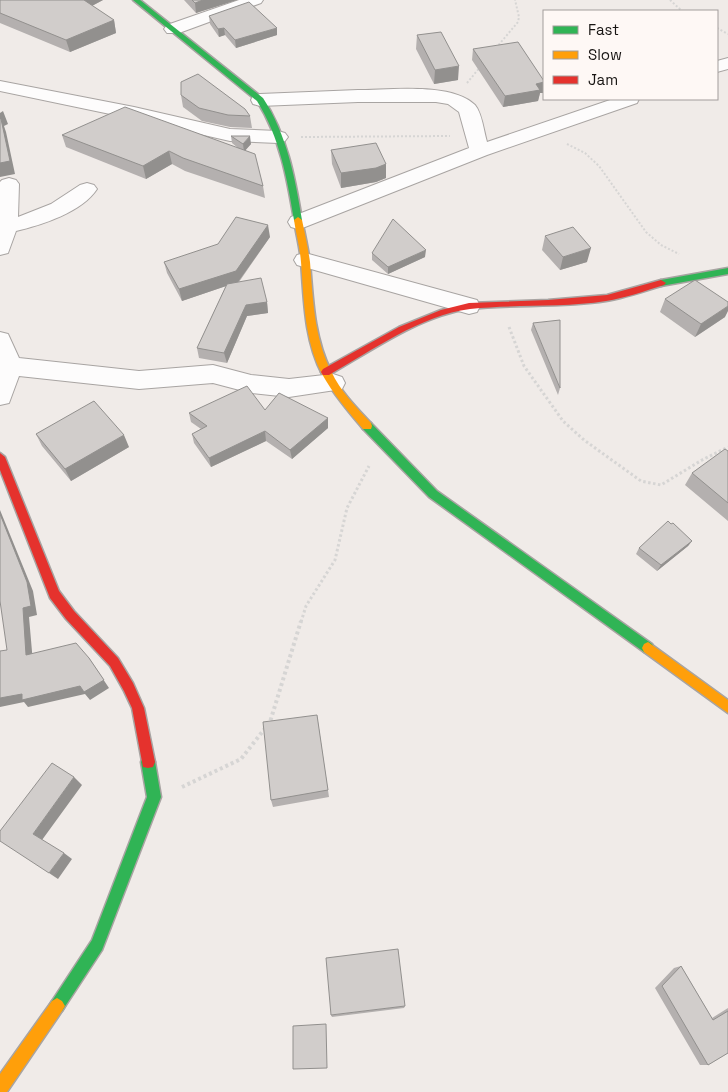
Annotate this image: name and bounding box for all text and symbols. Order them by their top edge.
legend [543,10,718,100]
text: Fast [588,20,619,39]
text: Slow [588,45,622,64]
text: Jam [588,70,618,89]

